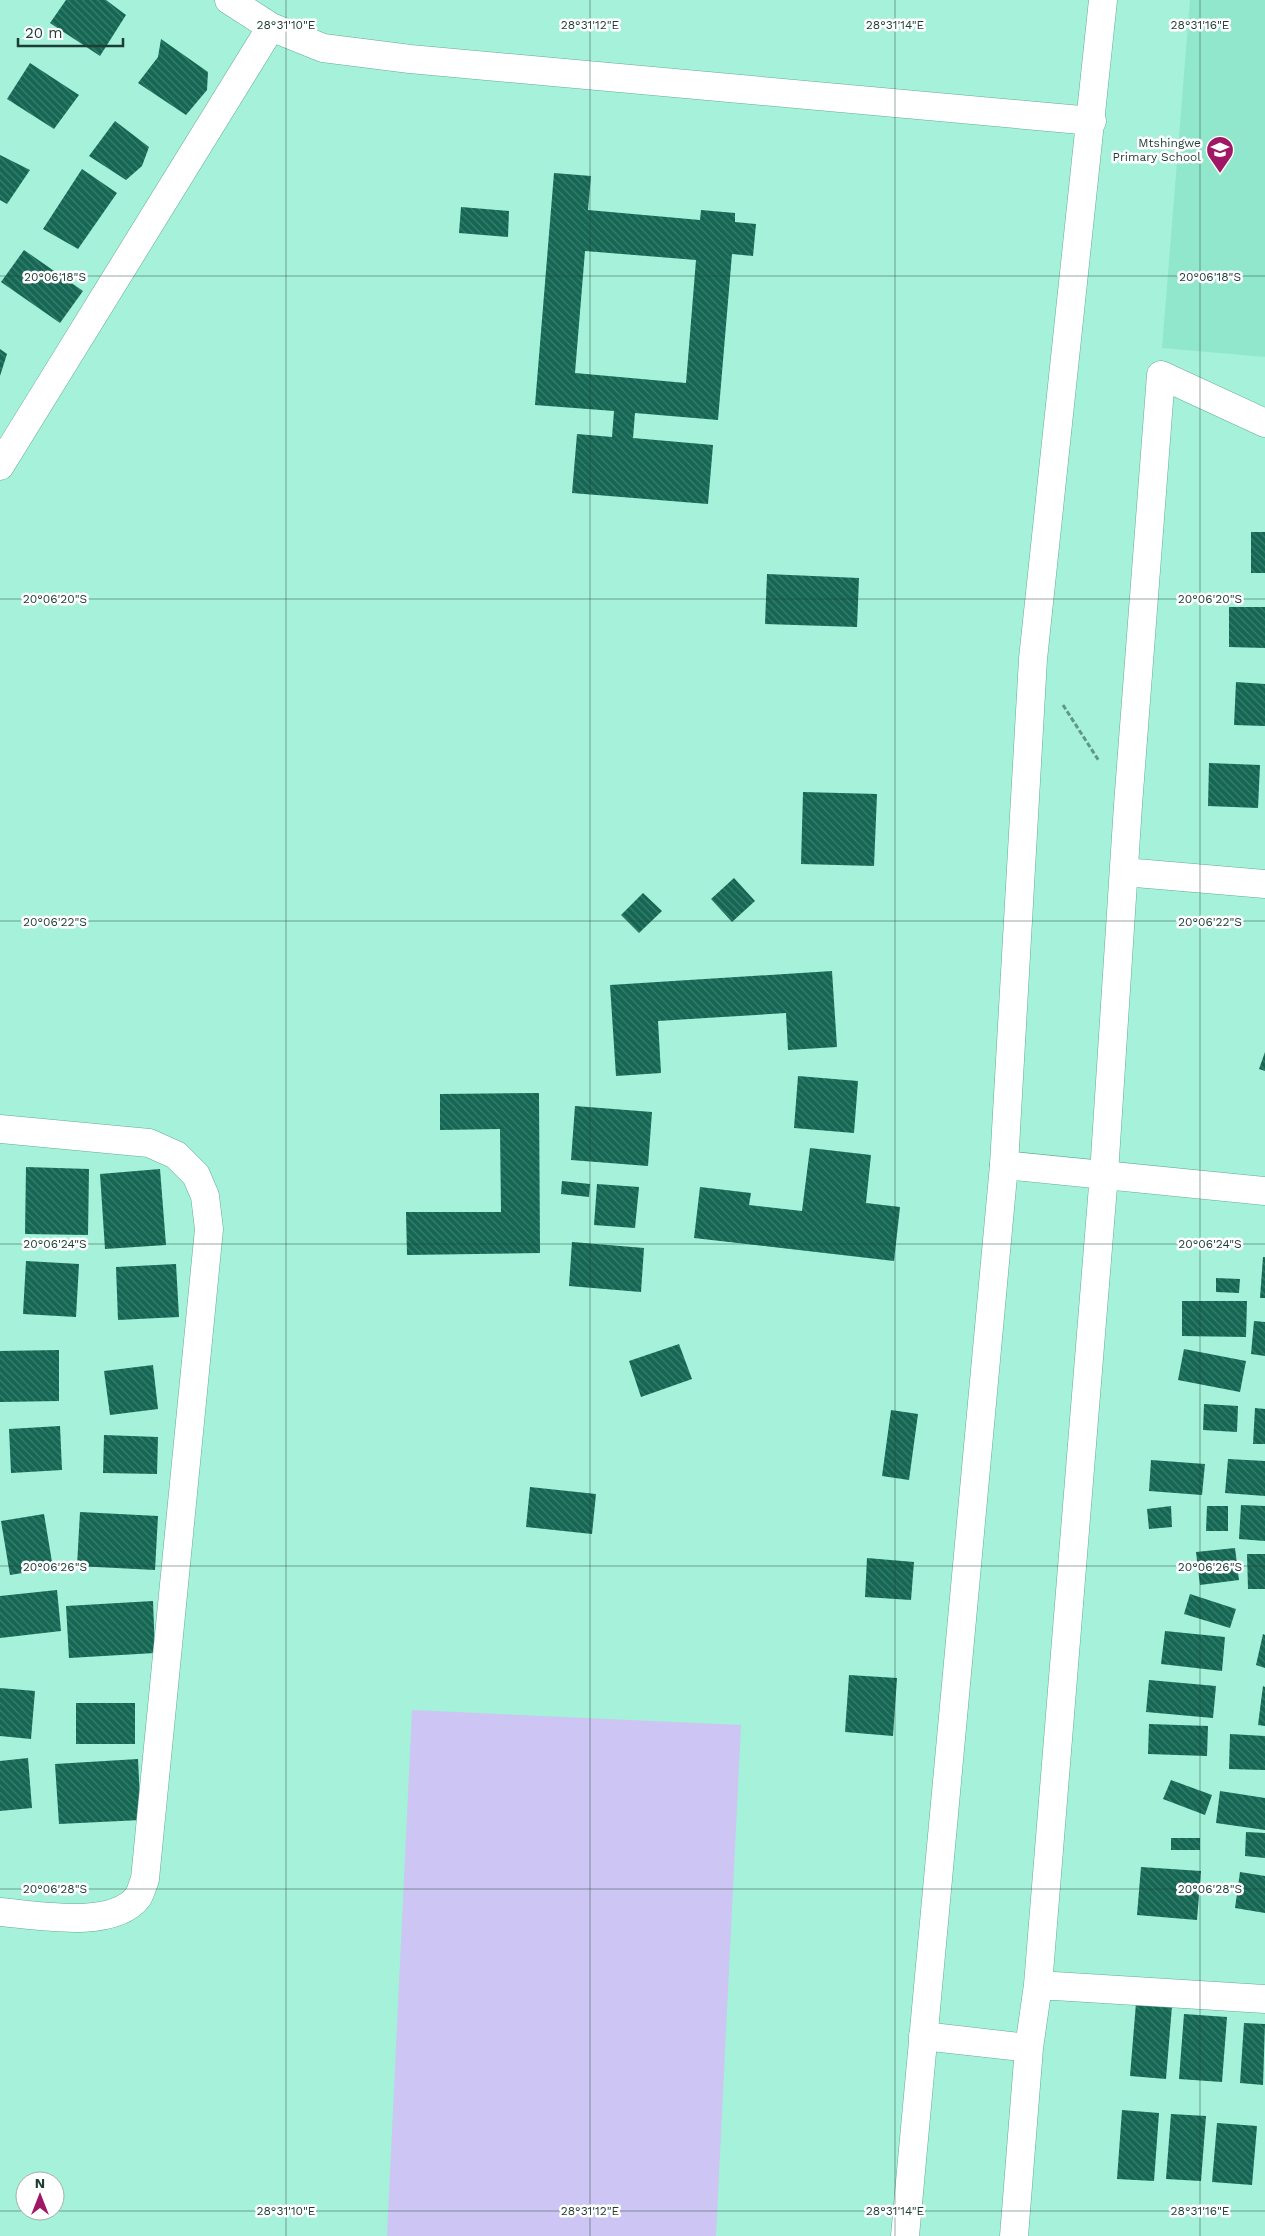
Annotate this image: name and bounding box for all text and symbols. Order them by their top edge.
scale bar [18,15,122,47]
text: 28°31'10"E [256,18,316,32]
text: 28°31'12"E [561,18,620,32]
text: 28°31'14"E [866,18,924,32]
text: 28°31'16"E [1171,18,1230,32]
text: 20 m [25,24,63,42]
school or university icon: Mtshingwe Primary School [1205,135,1235,174]
place label: Mtshingwe Primary School [1113,136,1201,164]
text: 20°06'18"S [24,270,86,284]
text: 20°06'18"S [1179,270,1241,284]
text: 20°06'20"S [23,592,87,606]
text: 20°06'20"S [1178,592,1242,606]
text: 20°06'22"S [23,915,87,929]
text: 20°06'22"S [1178,915,1242,929]
text: 20°06'24"S [23,1237,87,1251]
text: 20°06'24"S [1178,1237,1242,1251]
text: 20°06'26"S [23,1560,87,1574]
text: 20°06'26"S [1178,1560,1242,1574]
text: 20°06'28"S [23,1882,87,1896]
text: 20°06'28"S [1178,1882,1242,1896]
north arrow [15,2171,65,2221]
text: N [35,2175,45,2191]
text: 28°31'10"E [256,2204,316,2218]
text: 28°31'12"E [561,2204,620,2218]
text: 28°31'14"E [866,2204,924,2218]
text: 28°31'16"E [1171,2204,1230,2218]

